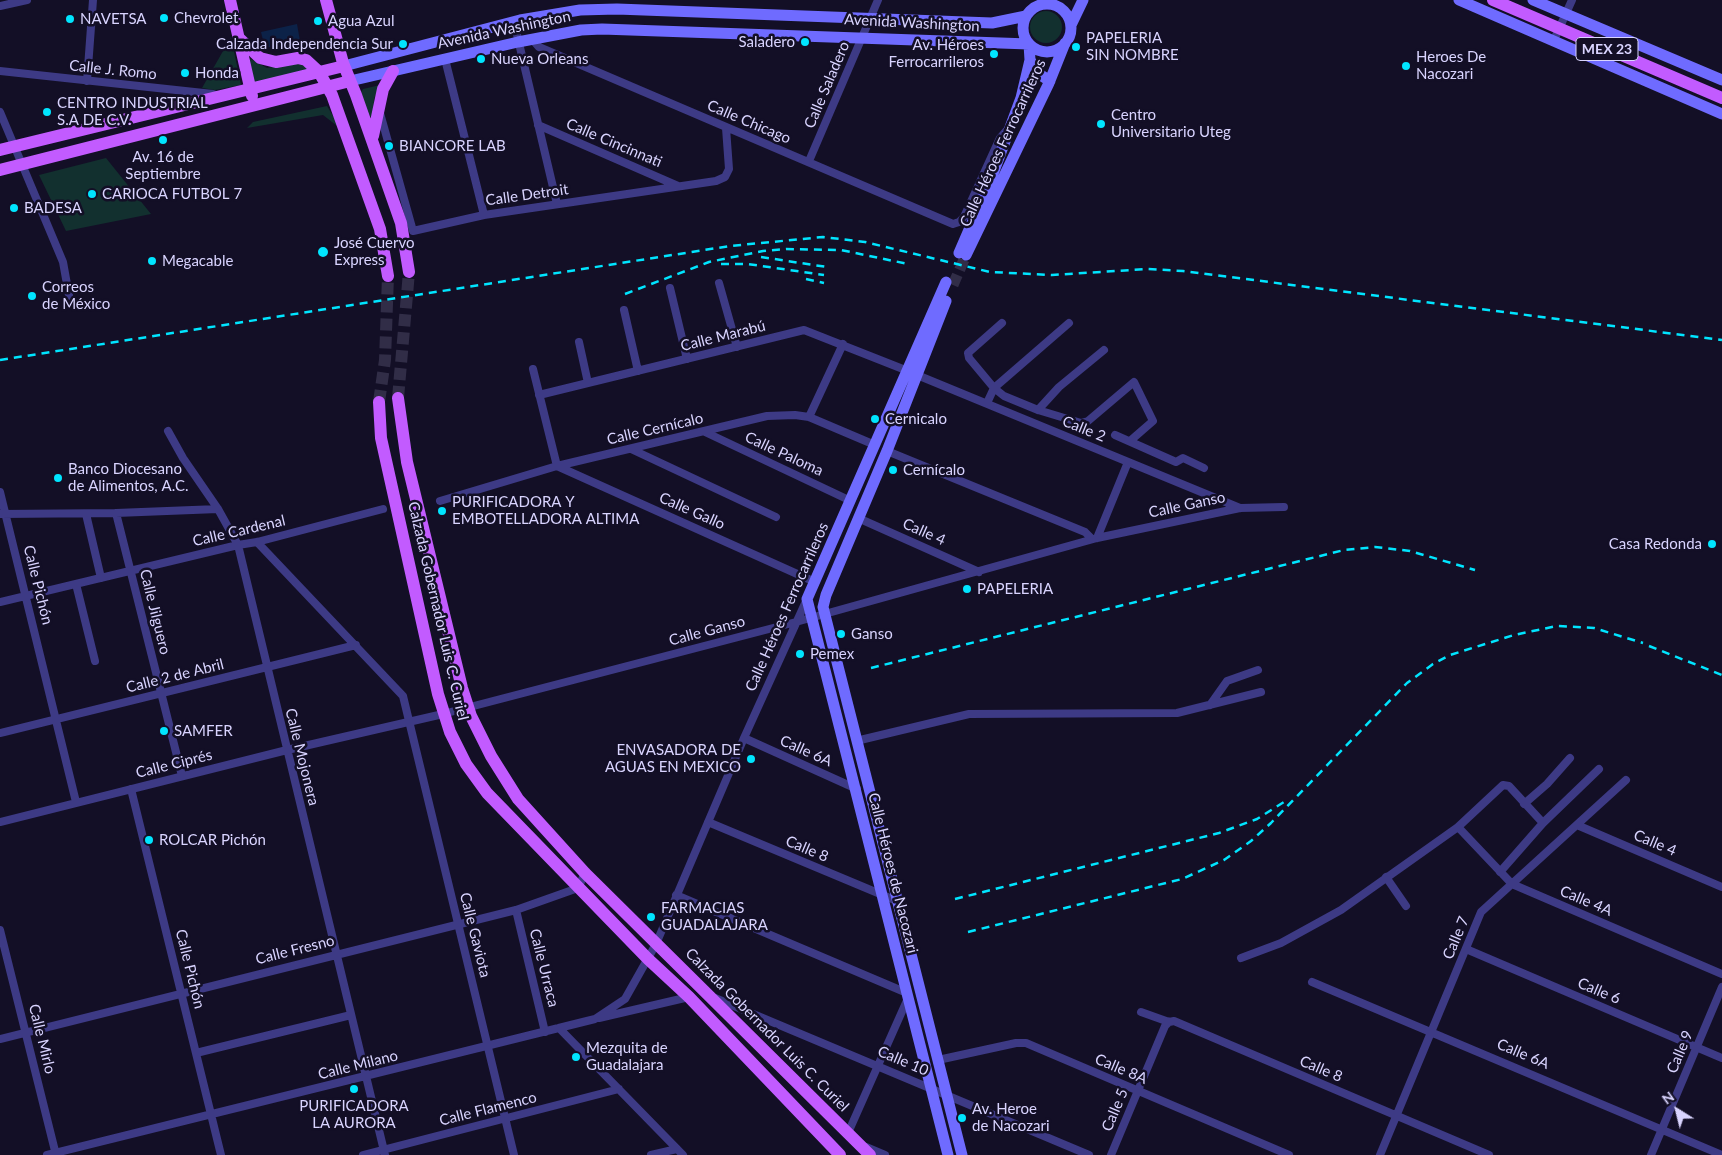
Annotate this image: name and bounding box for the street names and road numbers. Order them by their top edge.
street label: Avenida Washington [436,7,572,53]
street label: Avenida Washington [844,10,980,36]
road number: MEX 23 [1576,38,1638,61]
street label: Calle Saladero [801,39,853,131]
street label: Calle J. Romo [68,56,158,84]
street label: Calle Héroes Ferrocarrileros [956,56,1050,230]
street label: Calle Chicago [704,96,794,148]
street label: Calle Cincinnati [563,115,665,171]
street label: Calle Detroit [484,180,570,210]
street label: Calle Marabú [679,317,767,355]
street label: Calle Cernícalo [605,409,705,449]
street label: Calle 2 [1060,412,1108,446]
street label: Calle Paloma [742,428,826,480]
street label: Calle Gallo [656,488,728,534]
street label: Calle Ganso [1147,488,1227,522]
street label: Calzada Gobernador Luis C. Curiel [404,500,472,722]
street label: Calle Cardenal [191,512,287,550]
street label: Calle 4 [900,515,948,549]
street label: Calle Héroes Ferrocarrileros [742,520,832,694]
street label: Calle Pichón [19,543,57,627]
street label: Calle Jilguero [136,567,174,657]
street label: Calle Ganso [667,612,747,650]
street label: Calle 2 de Abril [124,655,226,697]
street label: Calle Mojonera [281,706,323,808]
street label: Calle 6A [777,732,835,770]
street label: Calle Ciprés [134,746,214,782]
street label: Calle Héroes de Nacozari [864,791,922,955]
street label: Calle 4 [1631,826,1679,860]
street label: Calle 8 [783,832,831,866]
street label: Calle 4A [1557,882,1615,920]
street label: Calle Gaviota [456,891,494,979]
street label: Calle 7 [1439,914,1473,962]
street label: Calle Pichón [171,927,209,1011]
street label: Calle Urraca [526,927,562,1009]
street label: Calle Fresno [254,932,336,968]
street label: Calzada Gobernador Luis C. Curiel [681,944,853,1116]
street label: Calle 6 [1575,974,1623,1008]
street label: Calle Mirlo [25,1002,59,1076]
street label: Calle 9 [1663,1028,1697,1076]
street label: Calle 6A [1494,1035,1552,1073]
street label: Calle 10 [875,1042,931,1080]
street label: Calle Milano [316,1046,400,1084]
street label: Calle 8A [1092,1050,1150,1088]
street label: Calle 8 [1297,1052,1345,1086]
street label: Calle 5 [1098,1086,1132,1134]
street label: Calle Flamenco [437,1088,539,1130]

